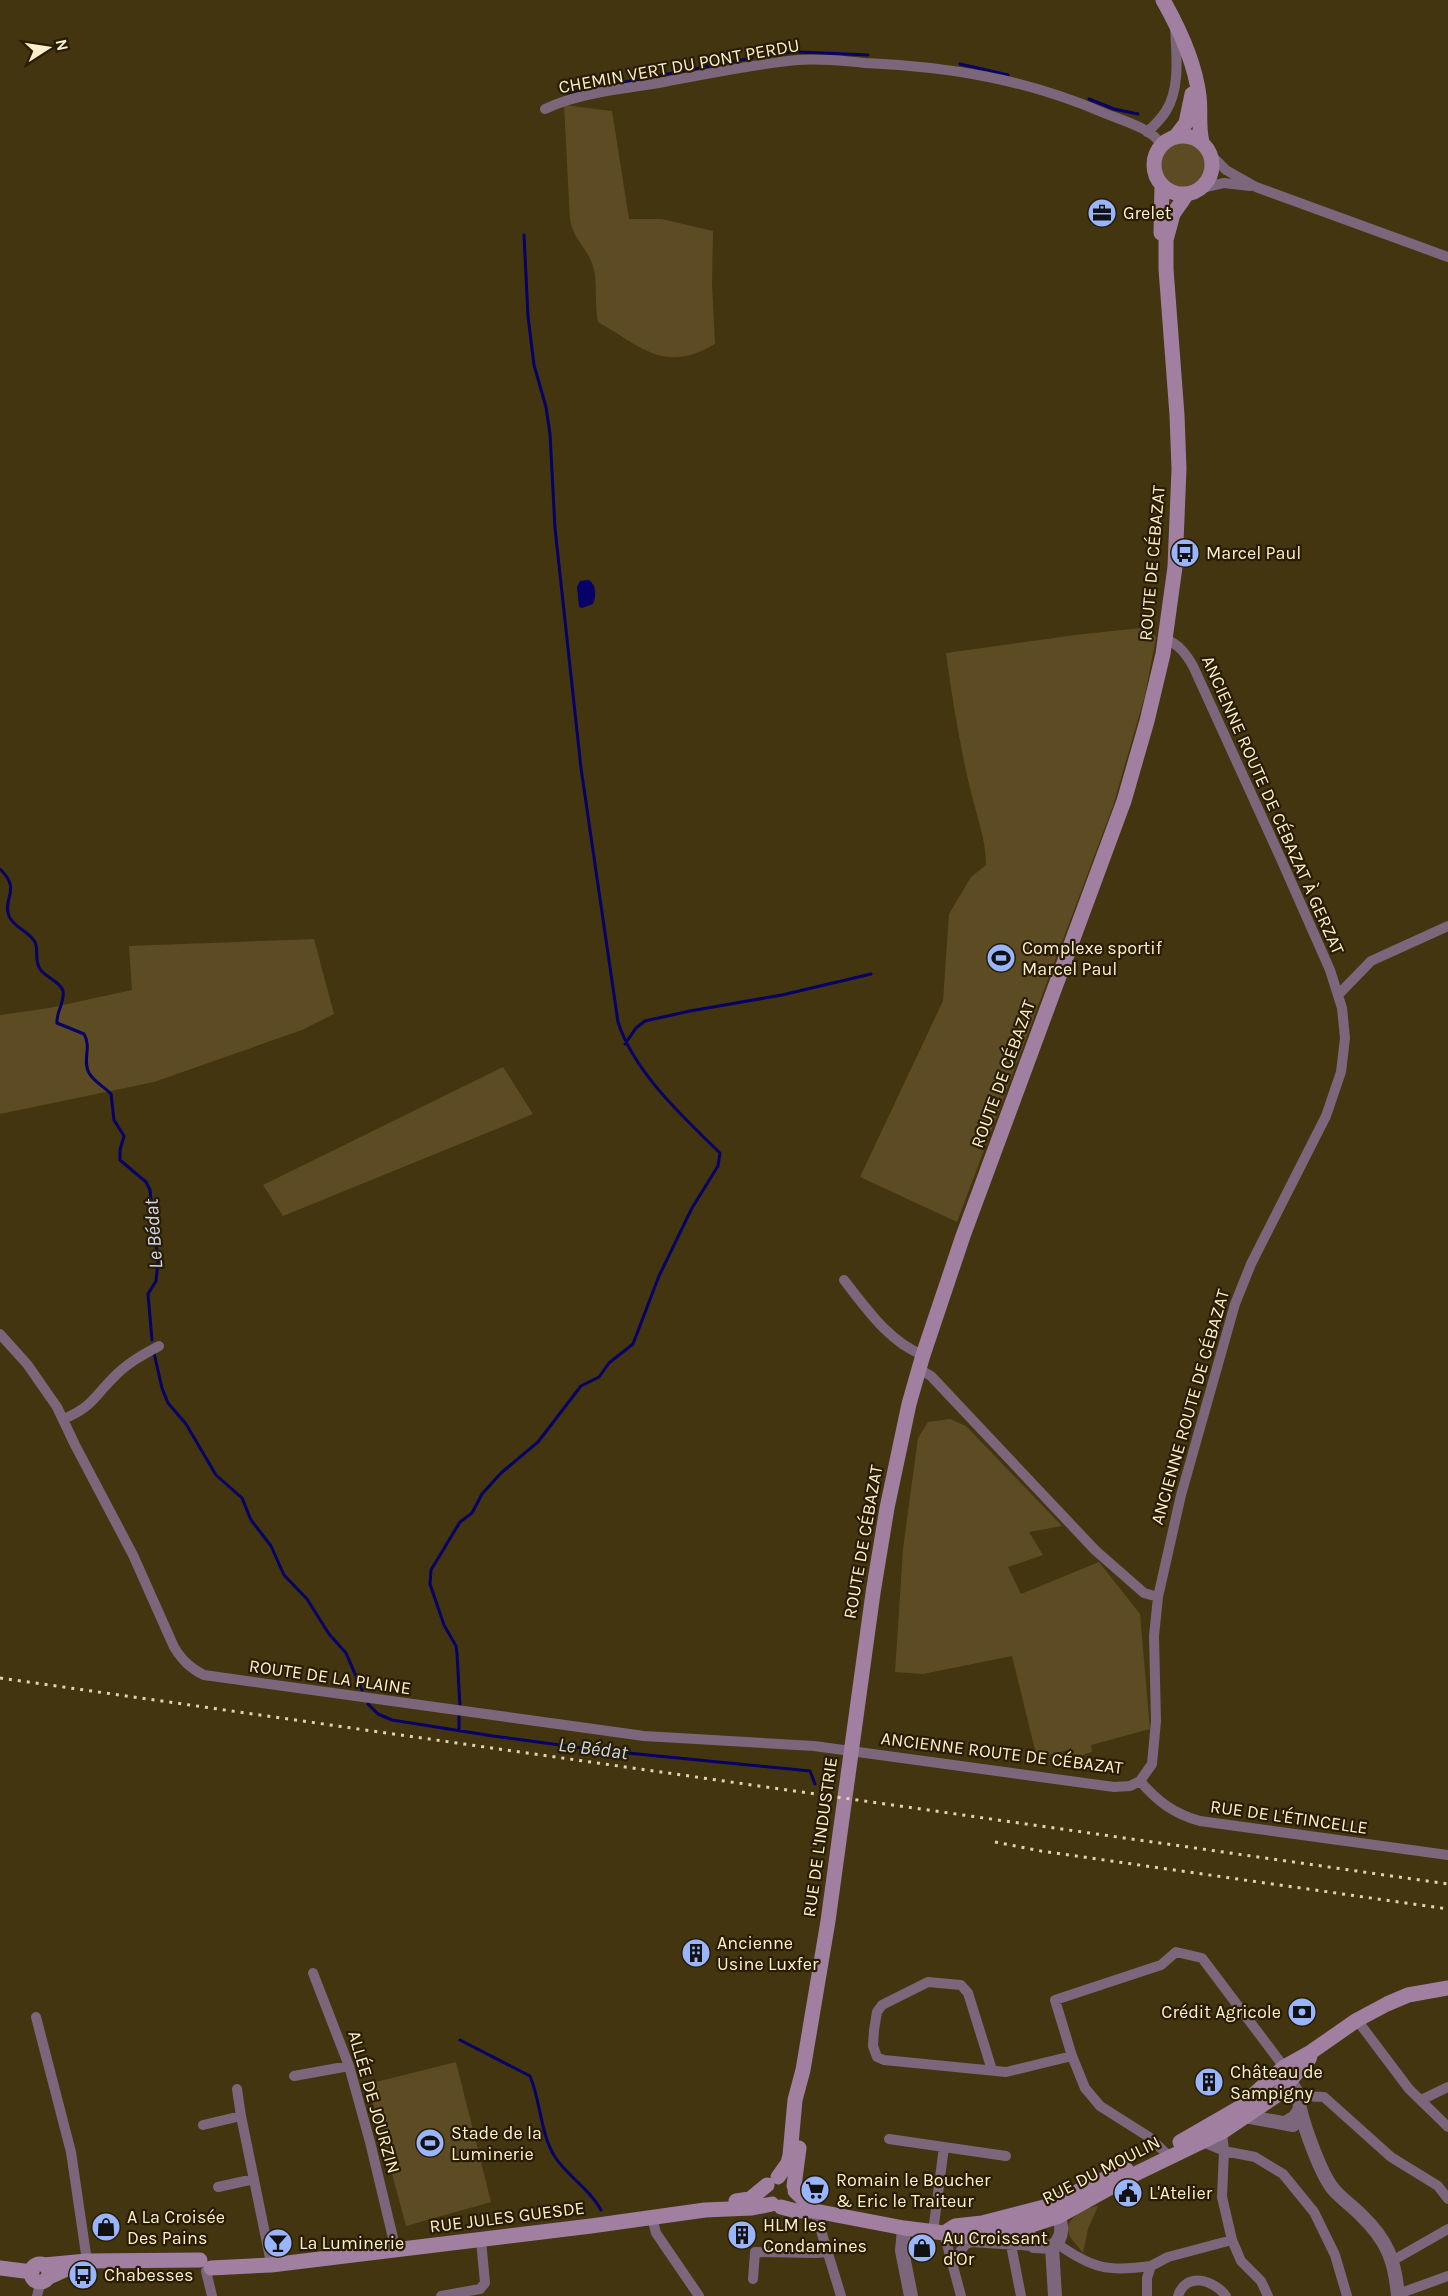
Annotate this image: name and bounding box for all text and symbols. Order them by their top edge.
north arrow [18,18,78,78]
street label: CHEMIN VERT DU PONT PERDU [557,34,801,98]
text: N [52,37,73,53]
office icon: Grelet [1086,197,1118,229]
place label: Grelet [1123,202,1172,224]
street label: ROUTE DE CÉBAZAT [1133,484,1170,642]
bus stop icon: Marcel Paul [1169,537,1201,569]
place label: Marcel Paul [1206,542,1301,564]
street label: ANCIENNE ROUTE DE CÉBAZAT À GERZAT [1197,652,1350,958]
place label: Complexe sportif Marcel Paul [1022,937,1163,980]
sports icon: Complexe sportif Marcel Paul [985,942,1017,974]
street label: ROUTE DE CÉBAZAT [965,997,1040,1151]
water label: Le Bédat [140,1198,167,1270]
street label: ANCIENNE ROUTE DE CÉBAZAT [1145,1286,1234,1527]
street label: ROUTE DE CÉBAZAT [838,1463,887,1621]
street label: ROUTE DE LA PLAINE [248,1655,412,1699]
street label: ANCIENNE ROUTE DE CÉBAZAT [880,1726,1124,1779]
water label: Le Bédat [557,1733,629,1764]
street label: RUE DE L'INDUSTRIE [798,1756,842,1918]
street label: RUE DE L'ÉTINCELLE [1209,1794,1369,1839]
place label: Ancienne Usine Luxfer [717,1932,819,1975]
building icon: Ancienne Usine Luxfer [680,1937,712,1969]
bank icon: Crédit Agricole [1286,1996,1318,2028]
place label: Crédit Agricole [1161,2001,1281,2023]
street label: ALLÉE DE JOURZIN [343,2028,406,2176]
place label: Château de Sampigny [1230,2061,1323,2104]
building icon: Château de Sampigny [1193,2066,1225,2098]
place label: Stade de la Luminerie [451,2122,542,2165]
sports icon: Stade de la Luminerie [414,2127,446,2159]
street label: RUE DU MOULIN [1038,2131,1164,2209]
place label: Romain le Boucher & Eric le Traiteur [836,2169,991,2212]
supermarket icon: Romain le Boucher & Eric le Traiteur [799,2174,831,2206]
public building icon: L'Atelier [1112,2177,1144,2209]
place label: L'Atelier [1149,2182,1213,2204]
street label: RUE JULES GUESDE [428,2197,586,2237]
place label: A La Croisée Des Pains [127,2206,225,2249]
shop icon: A La Croisée Des Pains [90,2211,122,2243]
place label: HLM les Condamines [763,2214,867,2257]
building icon: HLM les Condamines [726,2219,758,2251]
bar icon: La Luminerie [262,2227,294,2259]
place label: Au Croissant d'Or [943,2227,1048,2270]
place label: La Luminerie [299,2232,404,2254]
shop icon: Au Croissant d'Or [906,2232,938,2264]
bus stop icon: Chabesses [67,2259,99,2291]
place label: Chabesses [104,2264,193,2286]

